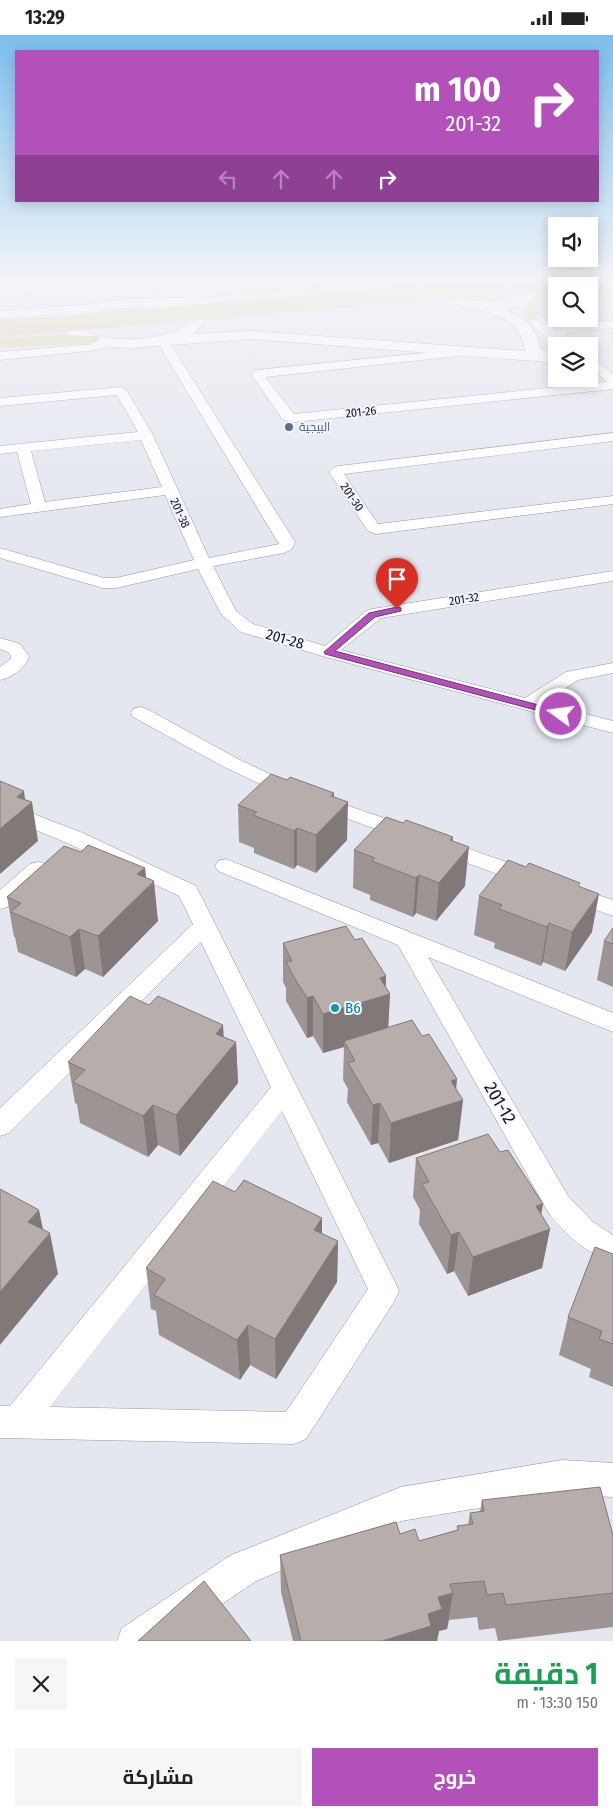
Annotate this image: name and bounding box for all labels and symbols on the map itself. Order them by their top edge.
street label: 201-26 [345,403,377,421]
place label: البيجية [299,420,330,434]
marker: البيجية [283,421,295,433]
street label: 201-30 [337,480,367,514]
street label: 201-38 [167,496,193,530]
pin [376,558,418,609]
street label: 201-32 [448,590,480,608]
street label: 201-28 [264,625,306,653]
position arrow [534,687,586,739]
place label: B6 [345,999,361,1017]
marker: B6 [329,1002,341,1014]
street label: 201-12 [479,1078,521,1128]

